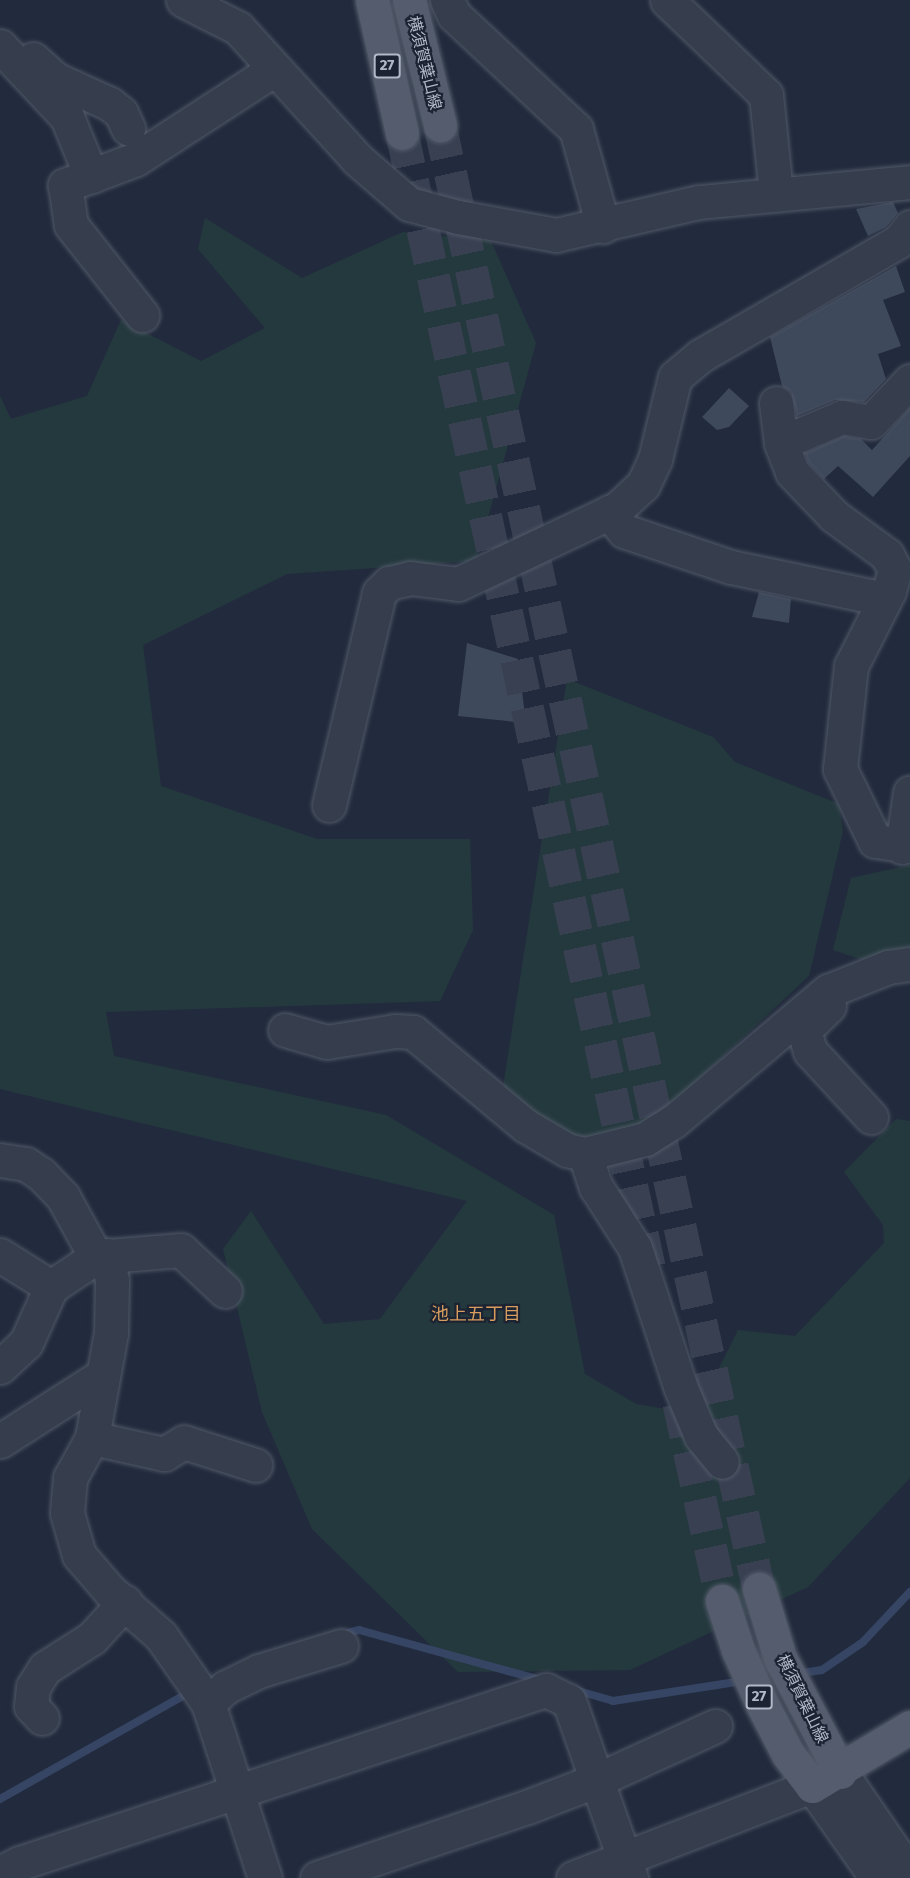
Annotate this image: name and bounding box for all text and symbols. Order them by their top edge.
street label: 横須賀葉山線 [403,14,445,112]
road number: 27 [374,54,400,78]
district label: 池上五丁目 [431,1303,521,1325]
street label: 横須賀葉山線 [772,1652,832,1746]
road number: 27 [746,1685,772,1709]

